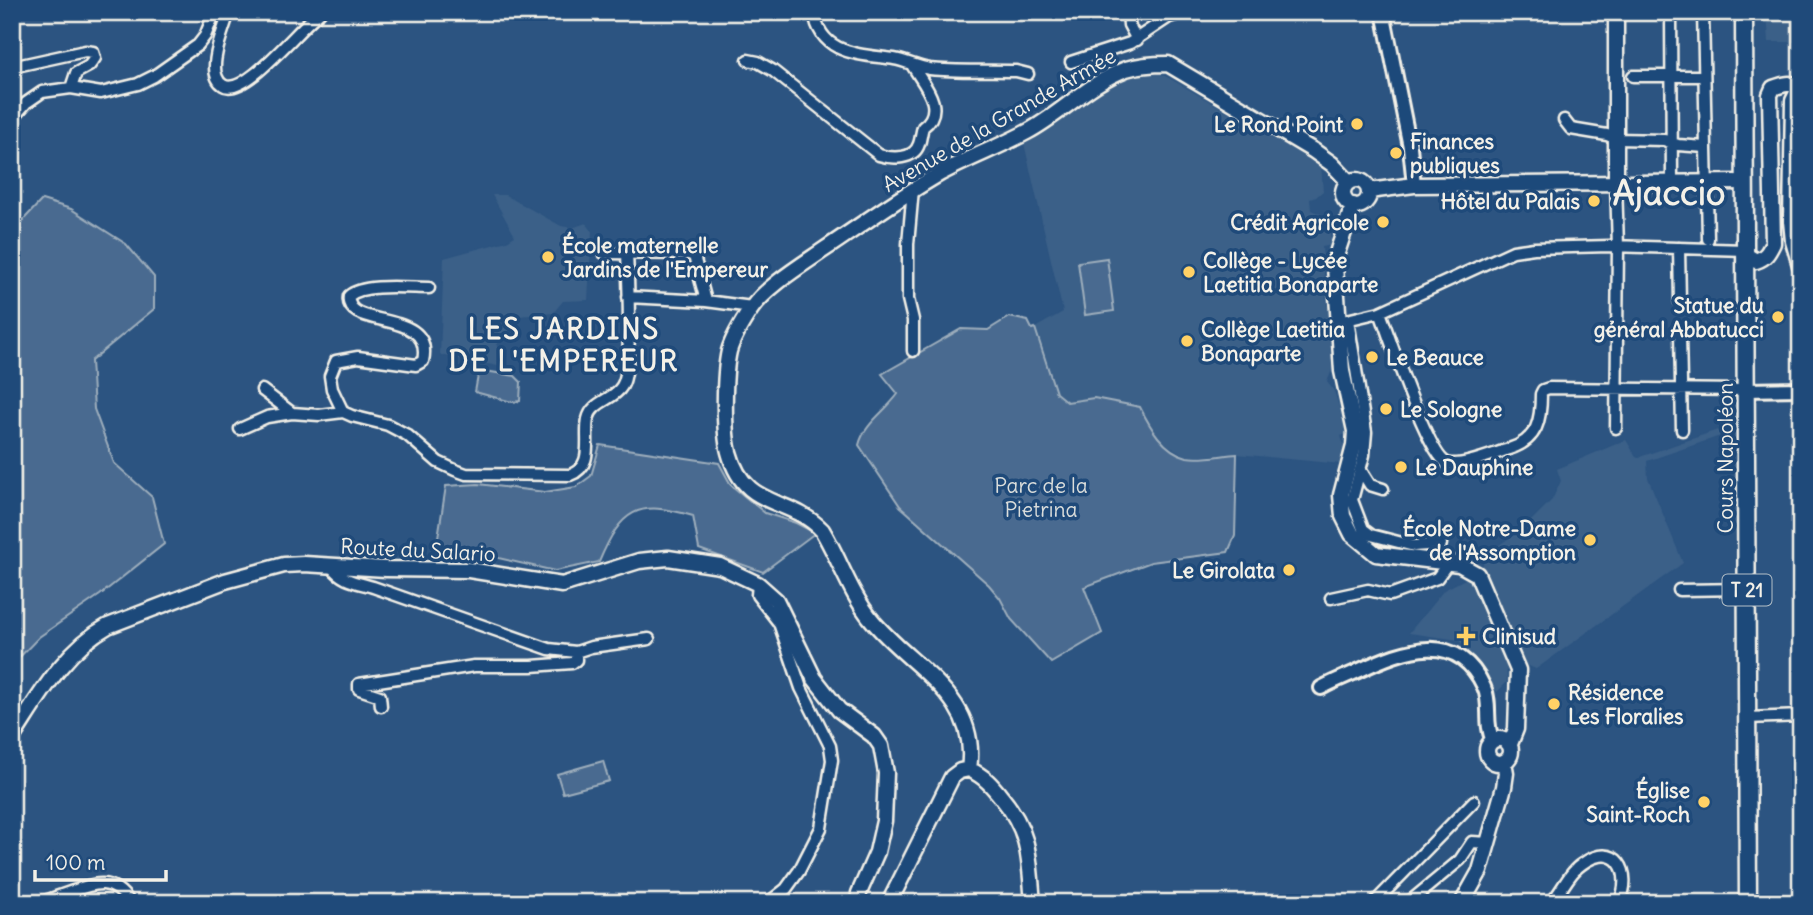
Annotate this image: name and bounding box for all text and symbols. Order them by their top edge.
street label: Avenue de la Grande Armée [878,42,1120,198]
place label: Le Rond Point [1214,111,1344,138]
marker: Le Rond Point [1349,116,1365,132]
place label: Finances publiques [1410,128,1500,179]
marker: Finances publiques [1388,145,1404,161]
district label: Ajaccio [1613,170,1725,214]
place label: Hôtel du Palais [1441,188,1580,215]
marker: Hôtel du Palais [1586,193,1602,209]
place label: Crédit Agricole [1230,209,1369,236]
marker: Crédit Agricole [1375,214,1391,230]
place label: École maternelle Jardins de l'Empereur [562,231,768,283]
place label: Collège - Lycée Laetitia Bonaparte [1203,247,1378,298]
marker: École maternelle Jardins de l'Empereur [540,249,556,265]
marker: Collège - Lycée Laetitia Bonaparte [1181,264,1197,280]
place label: Statue du général Abbatucci [1594,292,1764,343]
marker: Statue du général Abbatucci [1770,309,1786,325]
district label: LES JARDINS DE L'EMPEREUR [449,311,679,379]
place label: Collège Laetitia Bonaparte [1201,316,1345,367]
marker: Collège Laetitia Bonaparte [1179,333,1195,349]
place label: Le Beauce [1386,344,1484,371]
marker: Le Beauce [1364,349,1380,365]
street label: Cours Napoléon [1712,383,1739,533]
place label: Le Sologne [1400,396,1502,423]
marker: Le Sologne [1378,401,1394,417]
place label: Le Dauphine [1415,454,1533,481]
marker: Le Dauphine [1393,459,1409,475]
park label: Parc de la Pietrina [994,472,1088,523]
place label: École Notre-Dame de l'Assomption [1403,514,1576,566]
street label: Route du Salario [340,532,496,568]
marker: École Notre-Dame de l'Assomption [1582,532,1598,548]
place label: Le Girolata [1172,557,1275,584]
marker: Le Girolata [1281,562,1297,578]
road number: T 21 [1722,575,1772,606]
place label: Clinisud [1482,623,1557,650]
marker: Clinisud [1456,626,1476,646]
place label: Résidence Les Floralies [1568,679,1684,730]
marker: Résidence Les Floralies [1546,696,1562,712]
place label: Église Saint-Roch [1586,776,1690,828]
marker: Église Saint-Roch [1696,794,1712,810]
scale bar [35,838,166,882]
text: 100 m [46,849,105,876]

